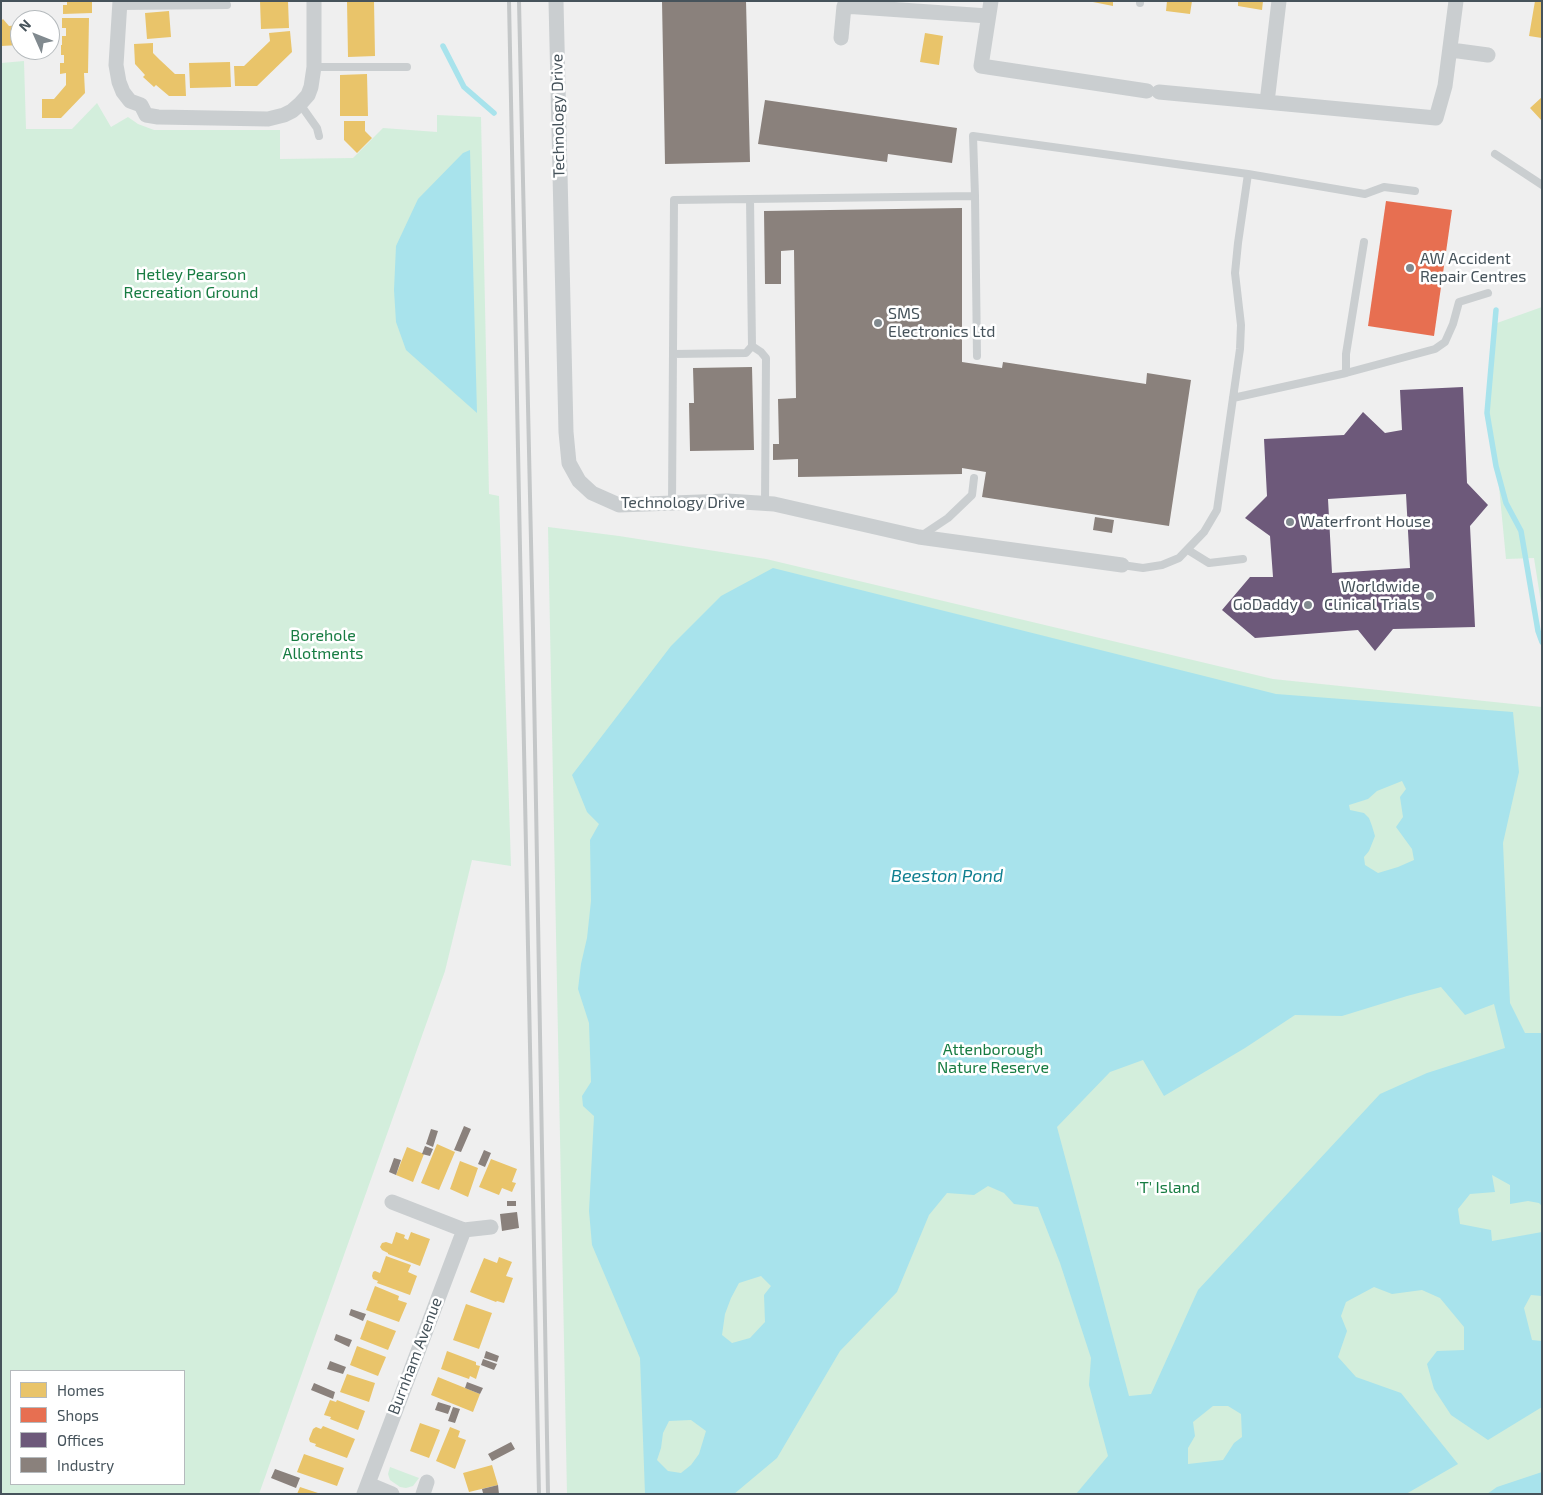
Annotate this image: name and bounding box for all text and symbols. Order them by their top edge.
north arrow [10,10,60,60]
text: N [15,15,34,34]
street label: Technology Drive [547,54,569,178]
place label: AW Accident Repair Centres [1420,249,1526,287]
marker: AW Accident Repair Centres [1404,262,1416,274]
park label: Hetley Pearson Recreation Ground [124,265,258,303]
place label: SMS Electronics Ltd [888,304,995,342]
marker: SMS Electronics Ltd [872,317,884,329]
street label: Technology Drive [621,493,745,513]
place label: Waterfront House [1300,512,1431,532]
marker: Waterfront House [1284,516,1296,528]
place label: Worldwide Clinical Trials [1324,577,1420,615]
marker: Worldwide Clinical Trials [1424,590,1436,602]
place label: GoDaddy [1233,595,1298,615]
marker: GoDaddy [1302,599,1314,611]
park label: Borehole Allotments [283,626,363,664]
water label: Beeston Pond [891,865,1003,887]
park label: Attenborough Nature Reserve [937,1040,1049,1078]
park label: 'T' Island [1136,1178,1200,1198]
street label: Burnham Avenue [384,1295,446,1417]
legend [10,1370,185,1485]
text: Homes [57,1381,104,1399]
text: Shops [57,1406,99,1424]
text: Offices [57,1431,104,1449]
text: Industry [57,1456,114,1474]

